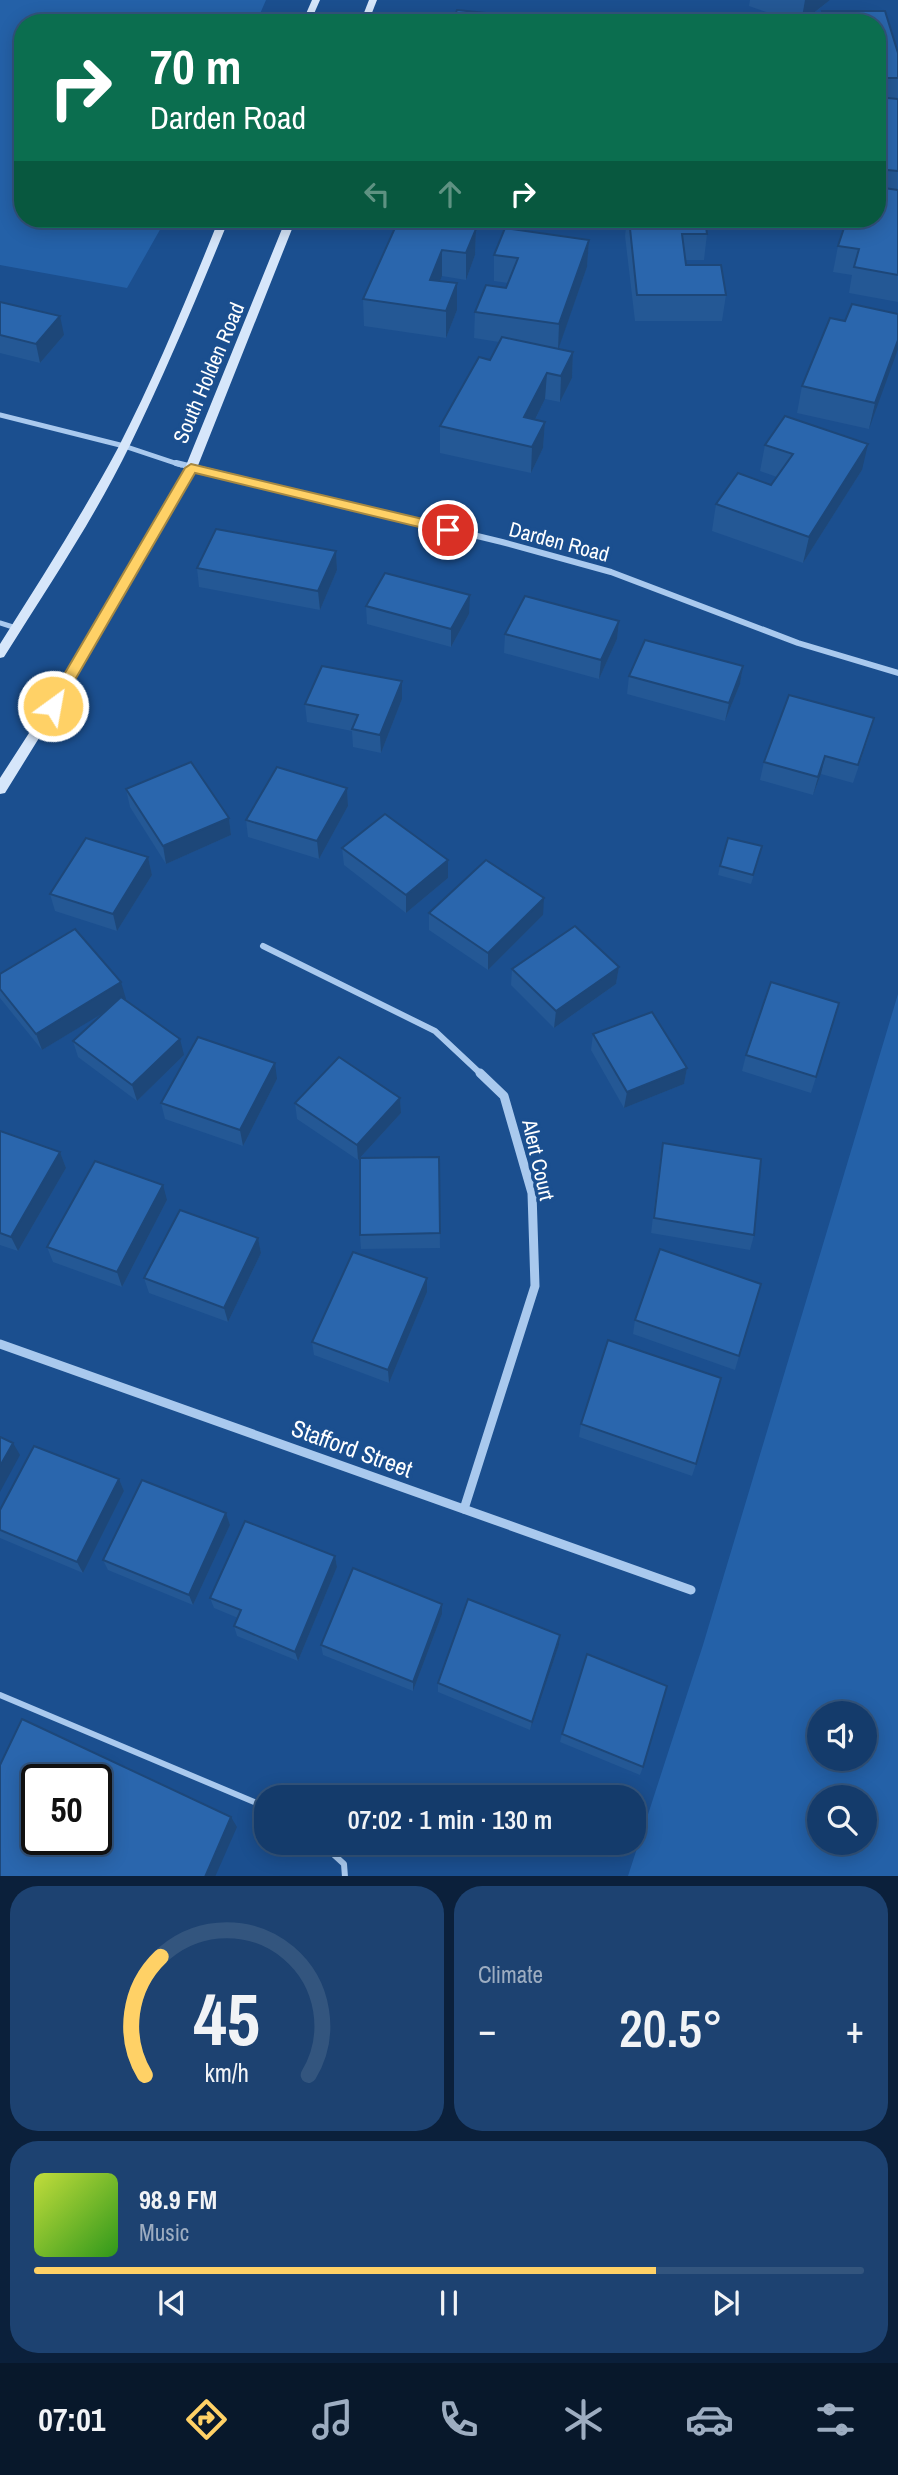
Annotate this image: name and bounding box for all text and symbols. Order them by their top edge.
text: 70 m [150,33,242,99]
icon: right [35,42,126,133]
text: Darden Road [150,96,306,139]
icon: left [358,175,396,213]
icon: ahead [431,175,469,213]
icon: right [504,175,542,213]
street label: South Holden Road [166,298,251,448]
pin [418,500,478,560]
icon: arrive [429,511,467,549]
street label: Darden Road [506,514,612,569]
position arrow [16,669,90,743]
street label: Alert Court [515,1116,562,1203]
street label: Stafford Street [287,1411,418,1485]
map controls [807,1701,877,1855]
button: sound [807,1701,877,1771]
speed limit sign: 50 [21,1764,112,1855]
button: search [807,1785,877,1855]
text: 07:02 · 1 min · 130 m [348,1802,552,1837]
text: Climate [478,1959,543,1990]
text: 45 [194,1970,260,2068]
text: 20.5° [619,1993,723,2063]
text: − [478,2004,496,2055]
text: + [846,2004,864,2055]
text: km/h [205,2055,249,2089]
text: 98.9 FM [139,2182,217,2217]
text: Music [139,2217,189,2248]
icon: previous [153,2284,191,2322]
icon: pause [430,2284,468,2322]
icon: next [707,2284,745,2322]
icon: directions [182,2395,231,2444]
icon: music [308,2395,357,2444]
icon: phone [434,2395,483,2444]
icon: climate [559,2395,608,2444]
icon: car [685,2395,734,2444]
icon: filters [811,2395,860,2444]
text: 07:01 [38,2398,105,2441]

